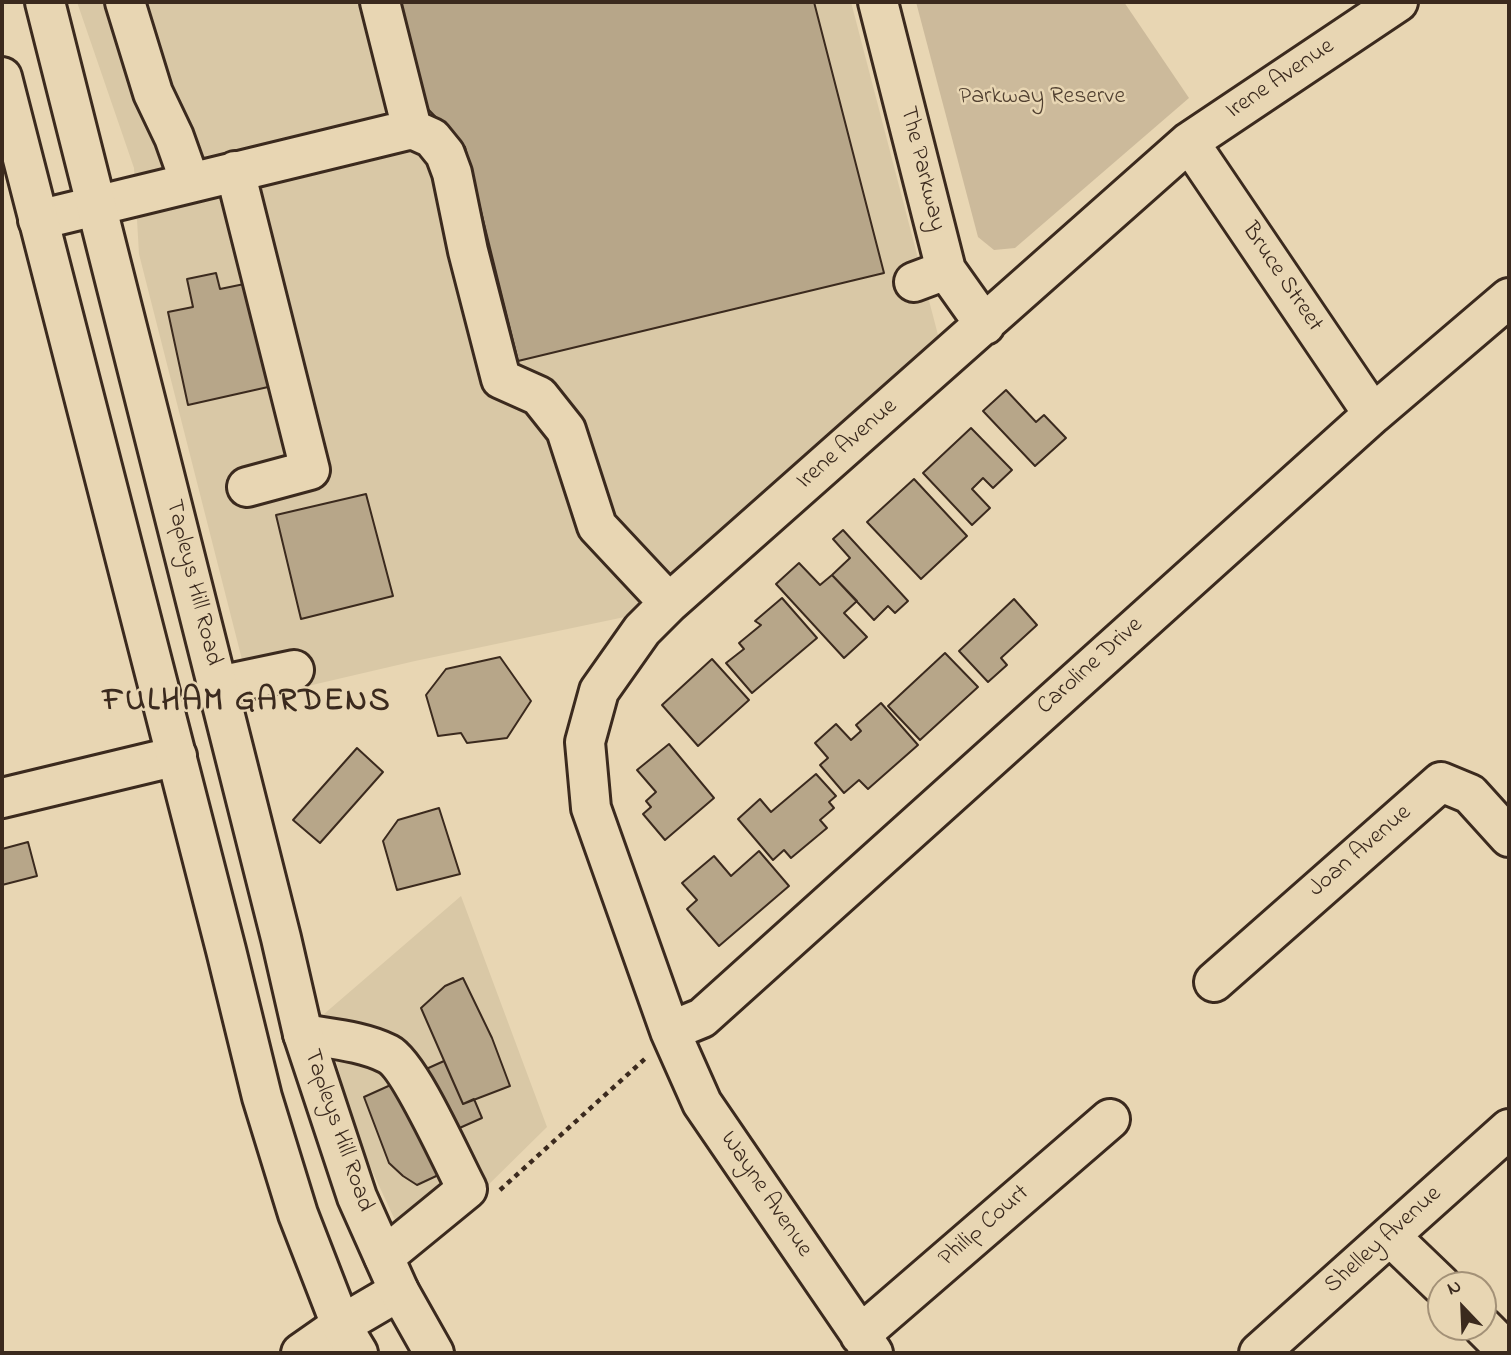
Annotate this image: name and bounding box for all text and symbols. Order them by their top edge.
street label: Irene Avenue [1221,33,1341,127]
park label: Parkway Reserve [959,84,1125,112]
street label: The Parkway [892,104,950,234]
street label: Bruce Street [1234,218,1328,338]
street label: Irene Avenue [792,393,904,497]
street label: Tapleys Hill Road [157,497,227,669]
street label: Caroline Drive [1032,612,1150,722]
district label: FULHAM GARDENS [104,685,390,723]
street label: Joan Avenue [1304,800,1418,904]
street label: Tapleys Hill Road [296,1046,378,1216]
street label: Wayne Avenue [712,1127,818,1263]
street label: Philip Court [934,1180,1036,1274]
street label: Shelley Avenue [1320,1181,1448,1301]
north arrow [1427,1271,1497,1341]
text: N [1443,1273,1466,1303]

